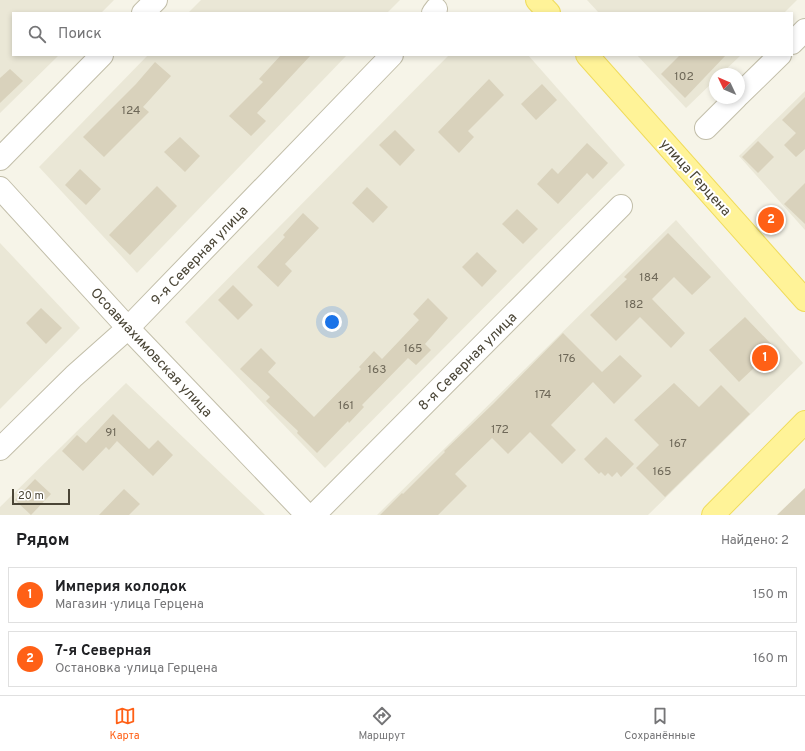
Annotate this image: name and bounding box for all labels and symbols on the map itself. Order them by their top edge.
north arrow [709,68,745,104]
house number: 102 [674,69,694,85]
house number: 124 [121,103,141,119]
street label: улица Герцена [656,136,734,220]
street label: 9-я Северная улица [148,203,252,310]
pin: 2 [758,205,784,235]
house number: 184 [639,270,659,286]
street label: Осоавиахимовская улица [86,285,215,421]
house number: 182 [625,297,643,313]
street label: 8-я Северная улица [415,309,521,415]
your location [322,312,342,332]
house number: 165 [403,341,423,357]
pin: 1 [752,343,778,373]
house number: 176 [558,351,576,367]
house number: 163 [368,362,386,378]
house number: 174 [535,387,551,403]
house number: 161 [338,398,354,414]
house number: 172 [491,422,509,438]
house number: 91 [105,425,117,441]
house number: 167 [669,436,687,452]
house number: 165 [652,464,672,480]
scale bar [12,487,70,506]

